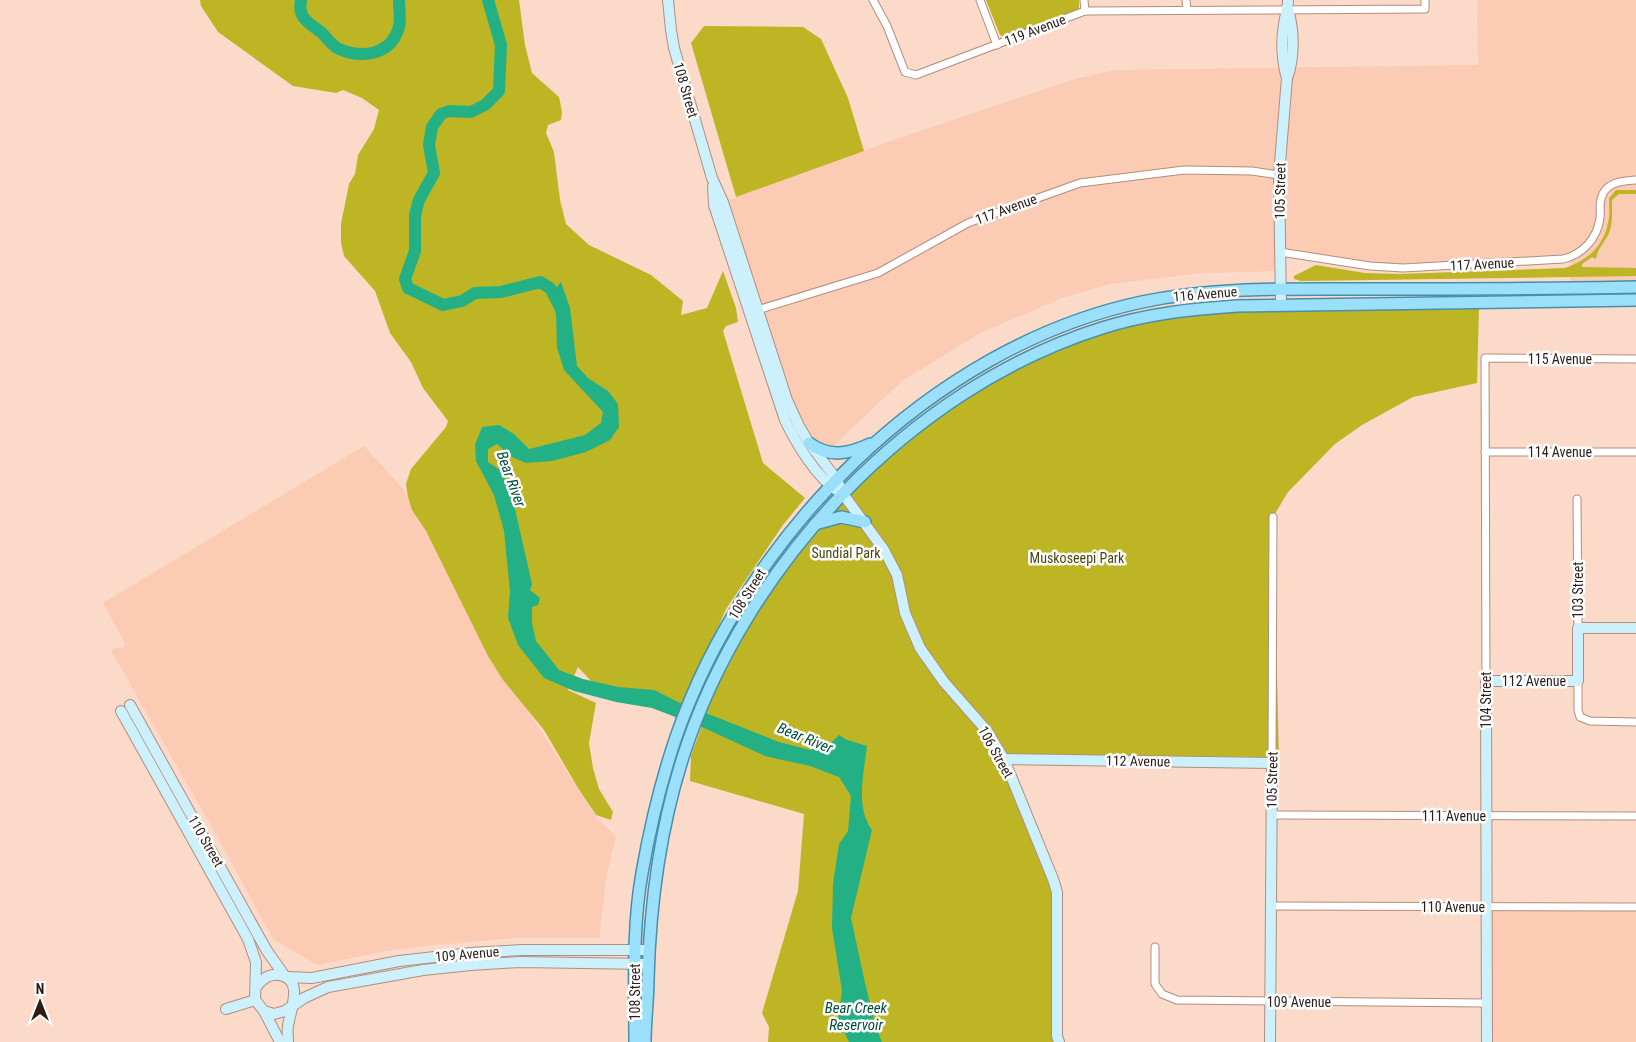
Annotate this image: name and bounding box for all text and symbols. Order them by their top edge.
street label: 119 Avenue [1002,11,1068,49]
street label: 108 Street [670,61,702,119]
street label: 105 Street [1272,162,1288,220]
street label: 117 Avenue [973,190,1039,228]
street label: 117 Avenue [1449,254,1515,274]
street label: 116 Avenue [1172,283,1238,305]
street label: 115 Avenue [1528,351,1593,367]
street label: 114 Avenue [1528,444,1593,460]
water label: Bear River [493,449,530,510]
park label: Sundial Park [811,545,881,561]
park label: Muskoseepi Park [1030,550,1125,566]
street label: 103 Street [1570,562,1586,618]
street label: 108 Street [725,566,769,622]
street label: 104 Street [1478,672,1494,728]
street label: 112 Avenue [1502,673,1567,689]
water label: Bear River [775,719,836,757]
street label: 106 Street [975,723,1017,781]
street label: 105 Street [1264,751,1280,809]
street label: 112 Avenue [1106,752,1171,770]
street label: 111 Avenue [1422,808,1487,824]
street label: 110 Street [185,812,227,870]
street label: 110 Avenue [1421,899,1486,915]
street label: 109 Avenue [434,943,500,965]
street label: 108 Street [627,964,643,1020]
north arrow [15,977,65,1027]
text: N [36,981,44,997]
street label: 109 Avenue [1267,994,1332,1010]
water label: Bear Creek Reservoir [825,999,888,1034]

